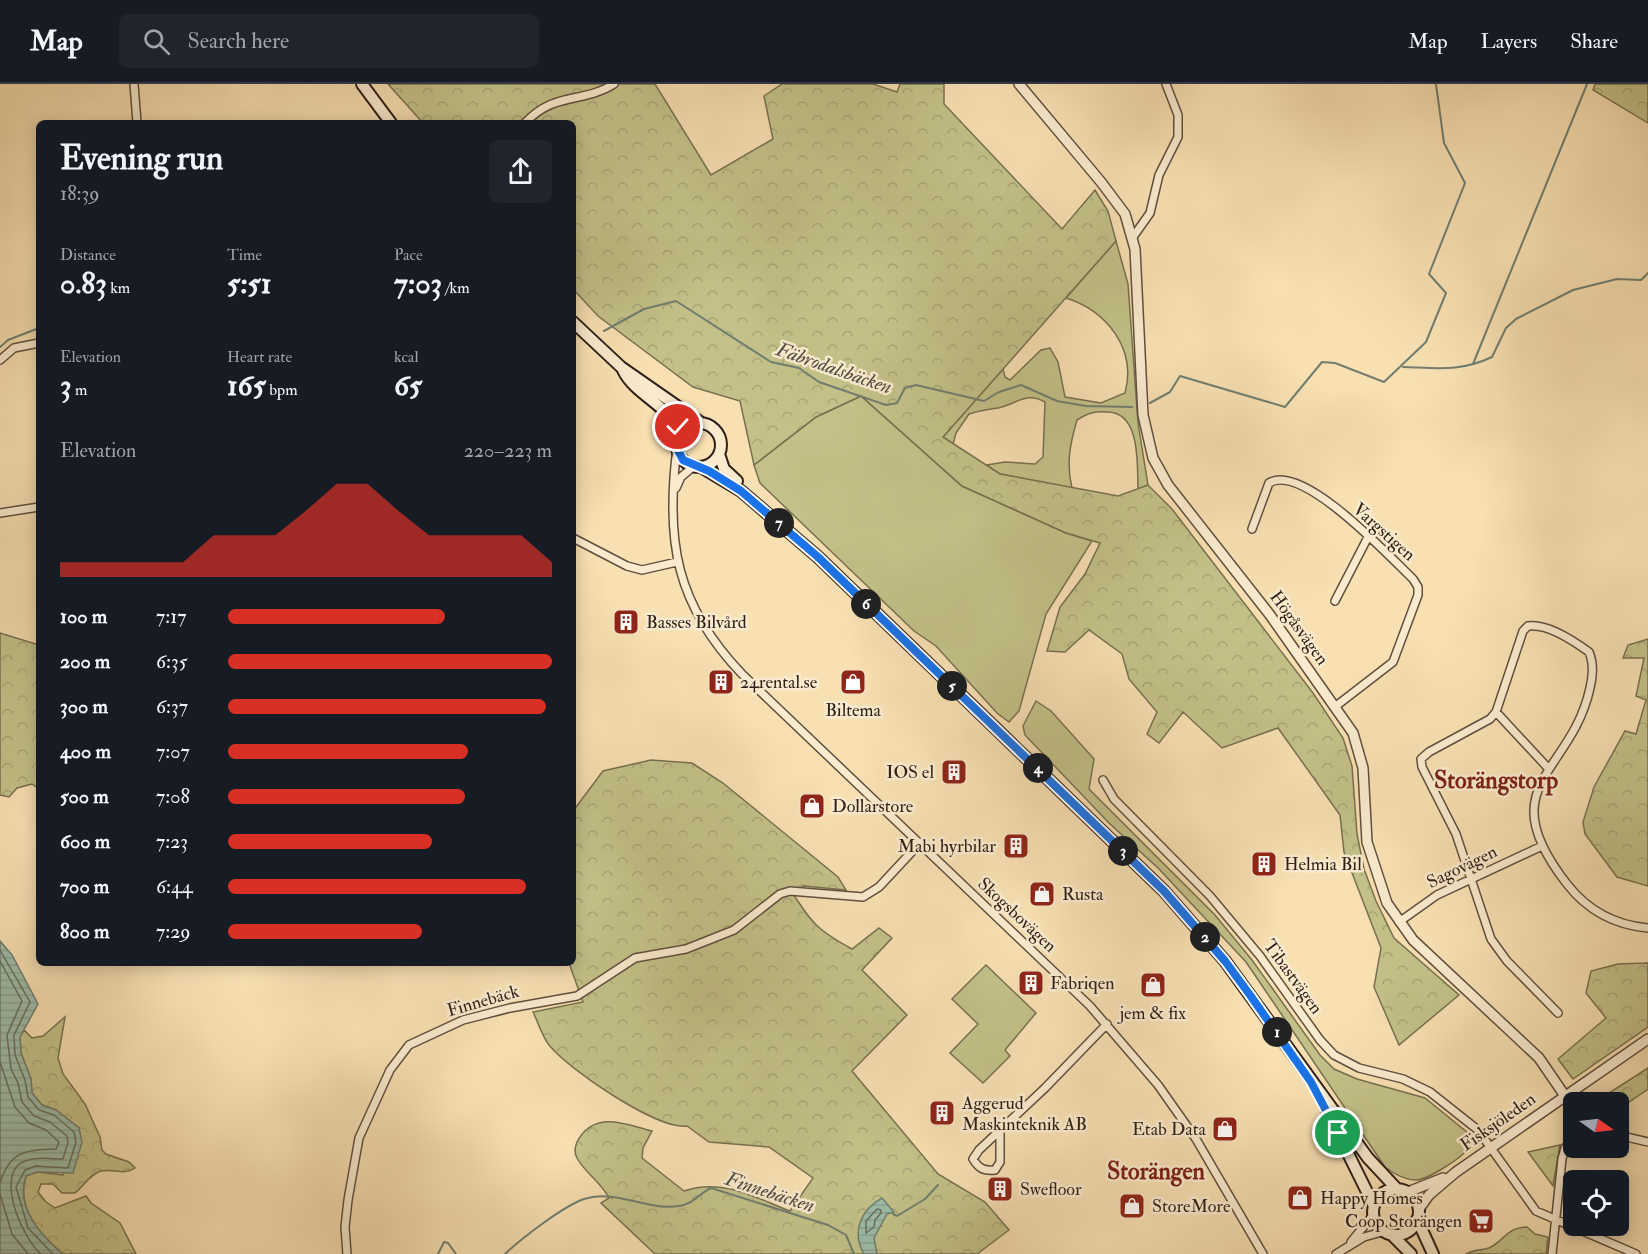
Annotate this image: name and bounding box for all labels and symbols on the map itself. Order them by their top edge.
water label: Fäbrodalsbäcken [772,336,895,400]
pin [652,401,703,452]
street label: Vargstigen [1348,498,1420,566]
pin: 7 [764,508,794,538]
street label: Högåsvägen [1264,586,1334,670]
pin: 6 [851,589,881,619]
building icon: Basses Bilvård [611,607,641,637]
place label: Basses Bilvård [646,611,747,634]
building icon: 24rental.se [706,667,736,697]
shop icon: Biltema [838,667,868,697]
place label: 24rental.se [740,671,818,694]
pin: 5 [937,671,967,701]
place label: Biltema [825,699,881,722]
pin: 4 [1023,753,1053,783]
building icon: IOS el [939,757,969,787]
place label: IOS el [886,761,934,784]
district label: Storängstorp [1434,765,1558,796]
shop icon: Dollarstore [797,791,827,821]
place label: Dollarstore [832,795,914,818]
building icon: Mabi hyrbilar [1001,831,1031,861]
place label: Mabi hyrbilar [898,835,996,858]
pin: 3 [1108,836,1138,866]
street label: Sagovägen [1423,840,1501,894]
building icon: Helmia Bil [1249,849,1279,879]
place label: Helmia Bil [1284,853,1362,876]
street label: Skogsbovägen [973,872,1061,958]
shop icon: Rusta [1027,879,1057,909]
place label: Rusta [1062,883,1104,906]
pin: 2 [1190,922,1220,952]
street label: Tibastvägen [1258,935,1328,1019]
building icon: Fabriqen [1016,968,1046,998]
shop icon: jem & fix [1138,970,1168,1000]
place label: Fabriqen [1050,972,1115,995]
street label: Finnebäck [444,980,522,1022]
place label: jem & fix [1117,1002,1186,1025]
pin: 1 [1262,1017,1292,1047]
street label: Fisksjöleden [1456,1088,1540,1156]
place label: Aggerud Maskinteknik AB [961,1092,1087,1136]
north arrow [1563,1092,1629,1158]
building icon: Aggerud Maskinteknik AB [927,1098,957,1128]
pin [1312,1107,1363,1158]
shop icon: Etab Data [1210,1114,1240,1144]
place label: Etab Data [1132,1118,1207,1141]
district label: Storängen [1107,1156,1206,1187]
water label: Finnebäcken [721,1166,818,1218]
building icon: Swefloor [985,1174,1015,1204]
place label: Swefloor [1020,1178,1082,1201]
shop icon: Happy Homes [1285,1183,1315,1213]
place label: Happy Homes [1320,1187,1423,1210]
shop icon: StoreMore [1117,1191,1147,1221]
place label: StoreMore [1152,1195,1231,1218]
supermarket icon: Coop Storängen [1466,1206,1496,1236]
place label: Coop Storängen [1345,1210,1462,1233]

